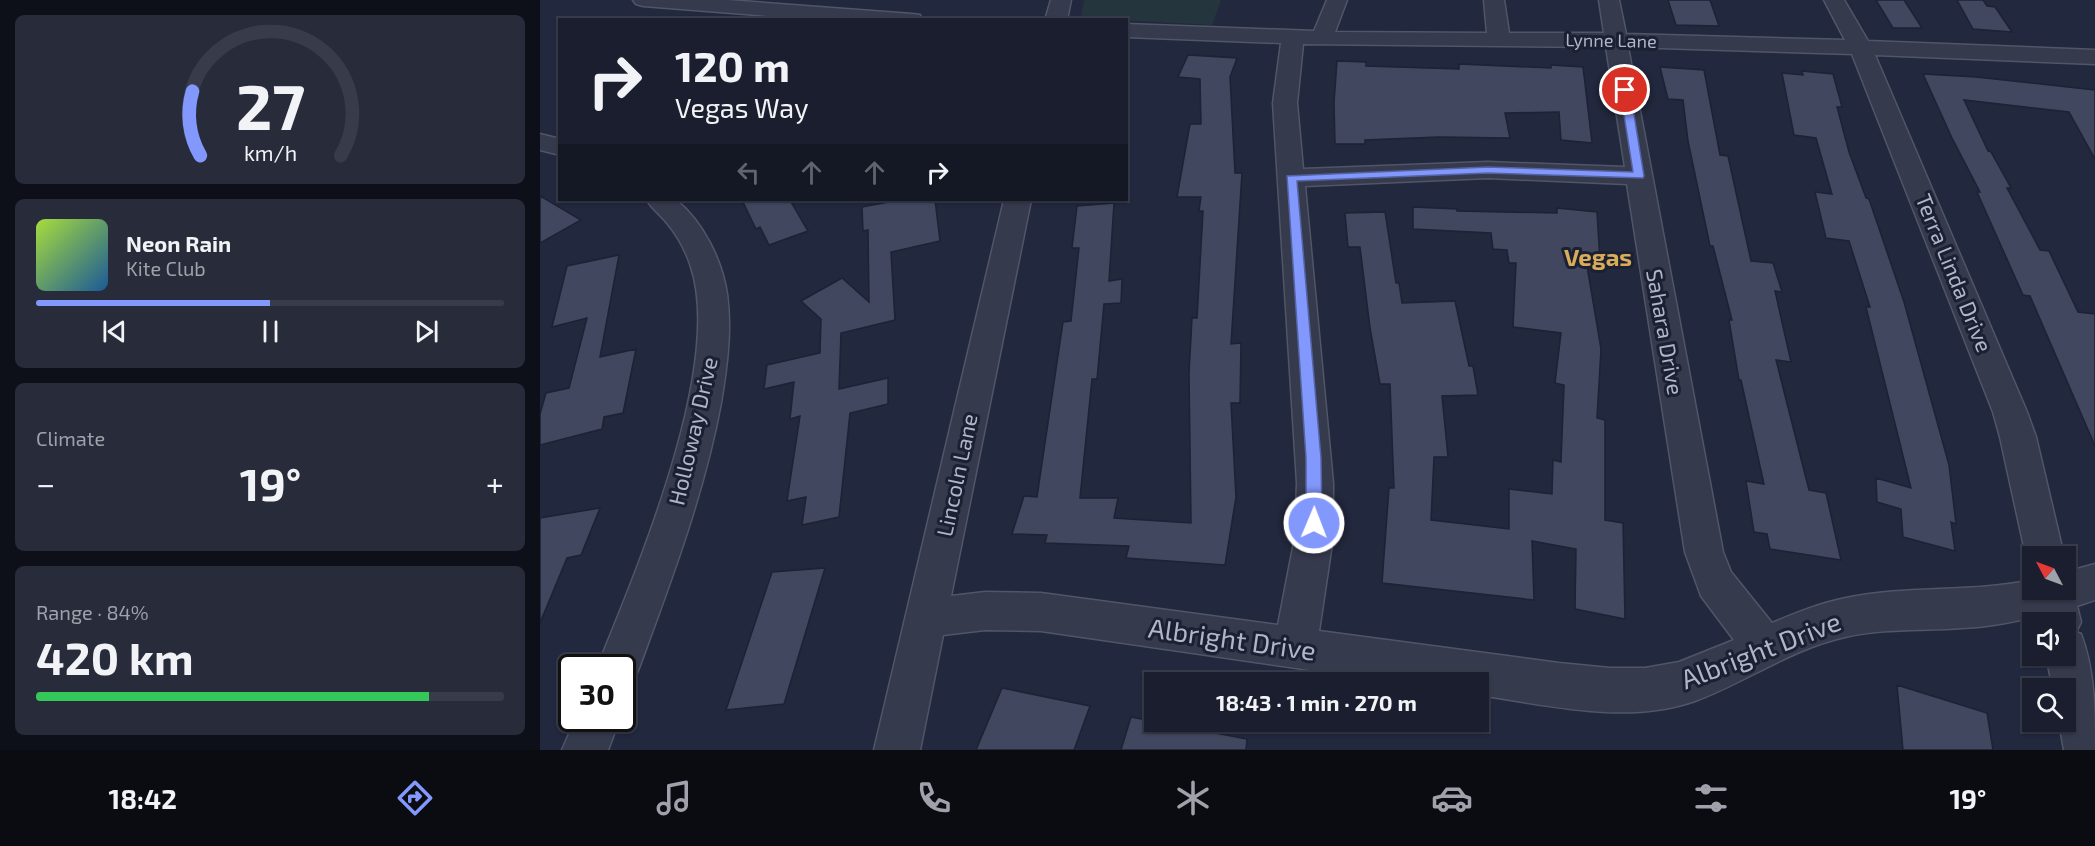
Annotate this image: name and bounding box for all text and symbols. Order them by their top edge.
street label: Lynne Lane [1565,28,1657,52]
text: 120 m [675,40,790,90]
icon: right [576,42,654,120]
pin [1599,64,1650,115]
text: 27 [235,69,305,144]
icon: arrive [1608,73,1641,106]
text: Vegas Way [675,91,808,123]
text: km/h [243,141,297,166]
icon: left [732,156,765,189]
icon: ahead [795,156,828,189]
icon: ahead [858,156,891,189]
icon: right [921,156,954,189]
street label: Terra Linda Drive [1911,190,1998,355]
text: Neon Rain [126,230,231,256]
district label: Vegas [1564,242,1632,271]
text: Kite Club [126,256,206,280]
street label: Sahara Drive [1642,267,1690,397]
icon: previous [98,315,131,348]
icon: pause [254,315,287,348]
icon: next [410,315,443,348]
street label: Holloway Drive [662,354,722,507]
street label: Lincoln Lane [930,411,982,539]
text: Climate [36,426,105,450]
text: 19° [240,456,301,510]
text: − [36,463,55,503]
text: + [486,463,504,503]
position arrow [1282,491,1346,555]
north arrow [2022,546,2076,600]
map controls [2022,546,2076,732]
text: Range · 84% [36,600,149,624]
street label: Albright Drive [1676,604,1845,695]
street label: Albright Drive [1146,610,1318,667]
button: sound [2022,612,2076,666]
text: 420 km [36,630,194,684]
speed limit sign: 30 [558,654,636,732]
button: search [2022,678,2076,732]
text: 18:43 · 1 min · 270 m [1216,689,1417,715]
icon: directions [394,777,436,819]
icon: music [653,777,695,819]
icon: phone [913,777,955,819]
icon: climate [1172,777,1214,819]
icon: car [1431,777,1473,819]
icon: filters [1690,777,1732,819]
text: 18:42 [109,782,177,814]
text: 19° [1949,782,1986,814]

